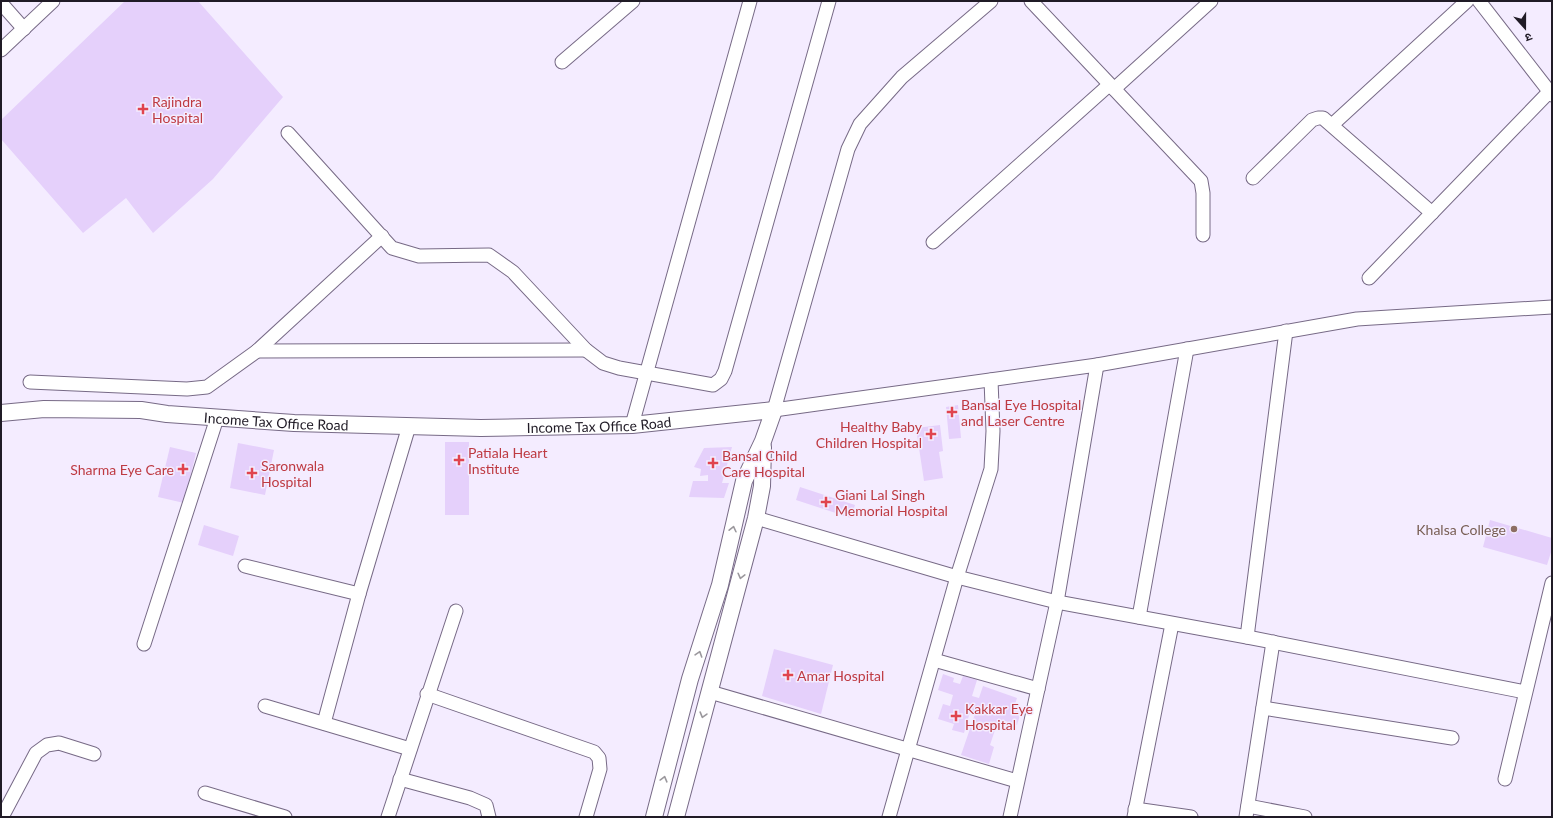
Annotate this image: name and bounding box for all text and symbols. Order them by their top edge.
north arrow [1505,8,1545,48]
text: उ [1523,31,1534,45]
place label: Rajindra Hospital [152,93,203,126]
marker: Rajindra Hospital [137,103,149,115]
place label: Bansal Eye Hospital and Laser Centre [961,396,1081,429]
marker: Bansal Eye Hospital and Laser Centre [946,406,958,418]
street label: Income Tax Office Road [203,408,349,433]
street label: Income Tax Office Road [527,412,672,436]
place label: Healthy Baby Children Hospital [816,418,923,451]
marker: Healthy Baby Children Hospital [925,428,937,440]
place label: Patiala Heart Institute [468,444,547,477]
place label: Bansal Child Care Hospital [722,447,805,480]
marker: Patiala Heart Institute [453,454,465,466]
place label: Saronwala Hospital [261,457,324,490]
marker: Bansal Child Care Hospital [707,457,719,469]
place label: Sharma Eye Care [70,461,174,478]
marker: Sharma Eye Care [177,463,189,475]
marker: Saronwala Hospital [246,467,258,479]
place label: Giani Lal Singh Memorial Hospital [835,486,948,519]
marker: Giani Lal Singh Memorial Hospital [820,496,832,508]
place label: Khalsa College [1416,521,1506,538]
marker: Khalsa College [1509,524,1519,534]
one-way arrow [729,526,737,532]
one-way arrow [738,573,746,579]
one-way arrow [694,651,702,658]
place label: Amar Hospital [797,667,884,684]
marker: Amar Hospital [782,669,794,681]
place label: Kakkar Eye Hospital [965,700,1033,733]
marker: Kakkar Eye Hospital [950,710,962,722]
one-way arrow [699,711,708,718]
one-way arrow [660,776,668,783]

